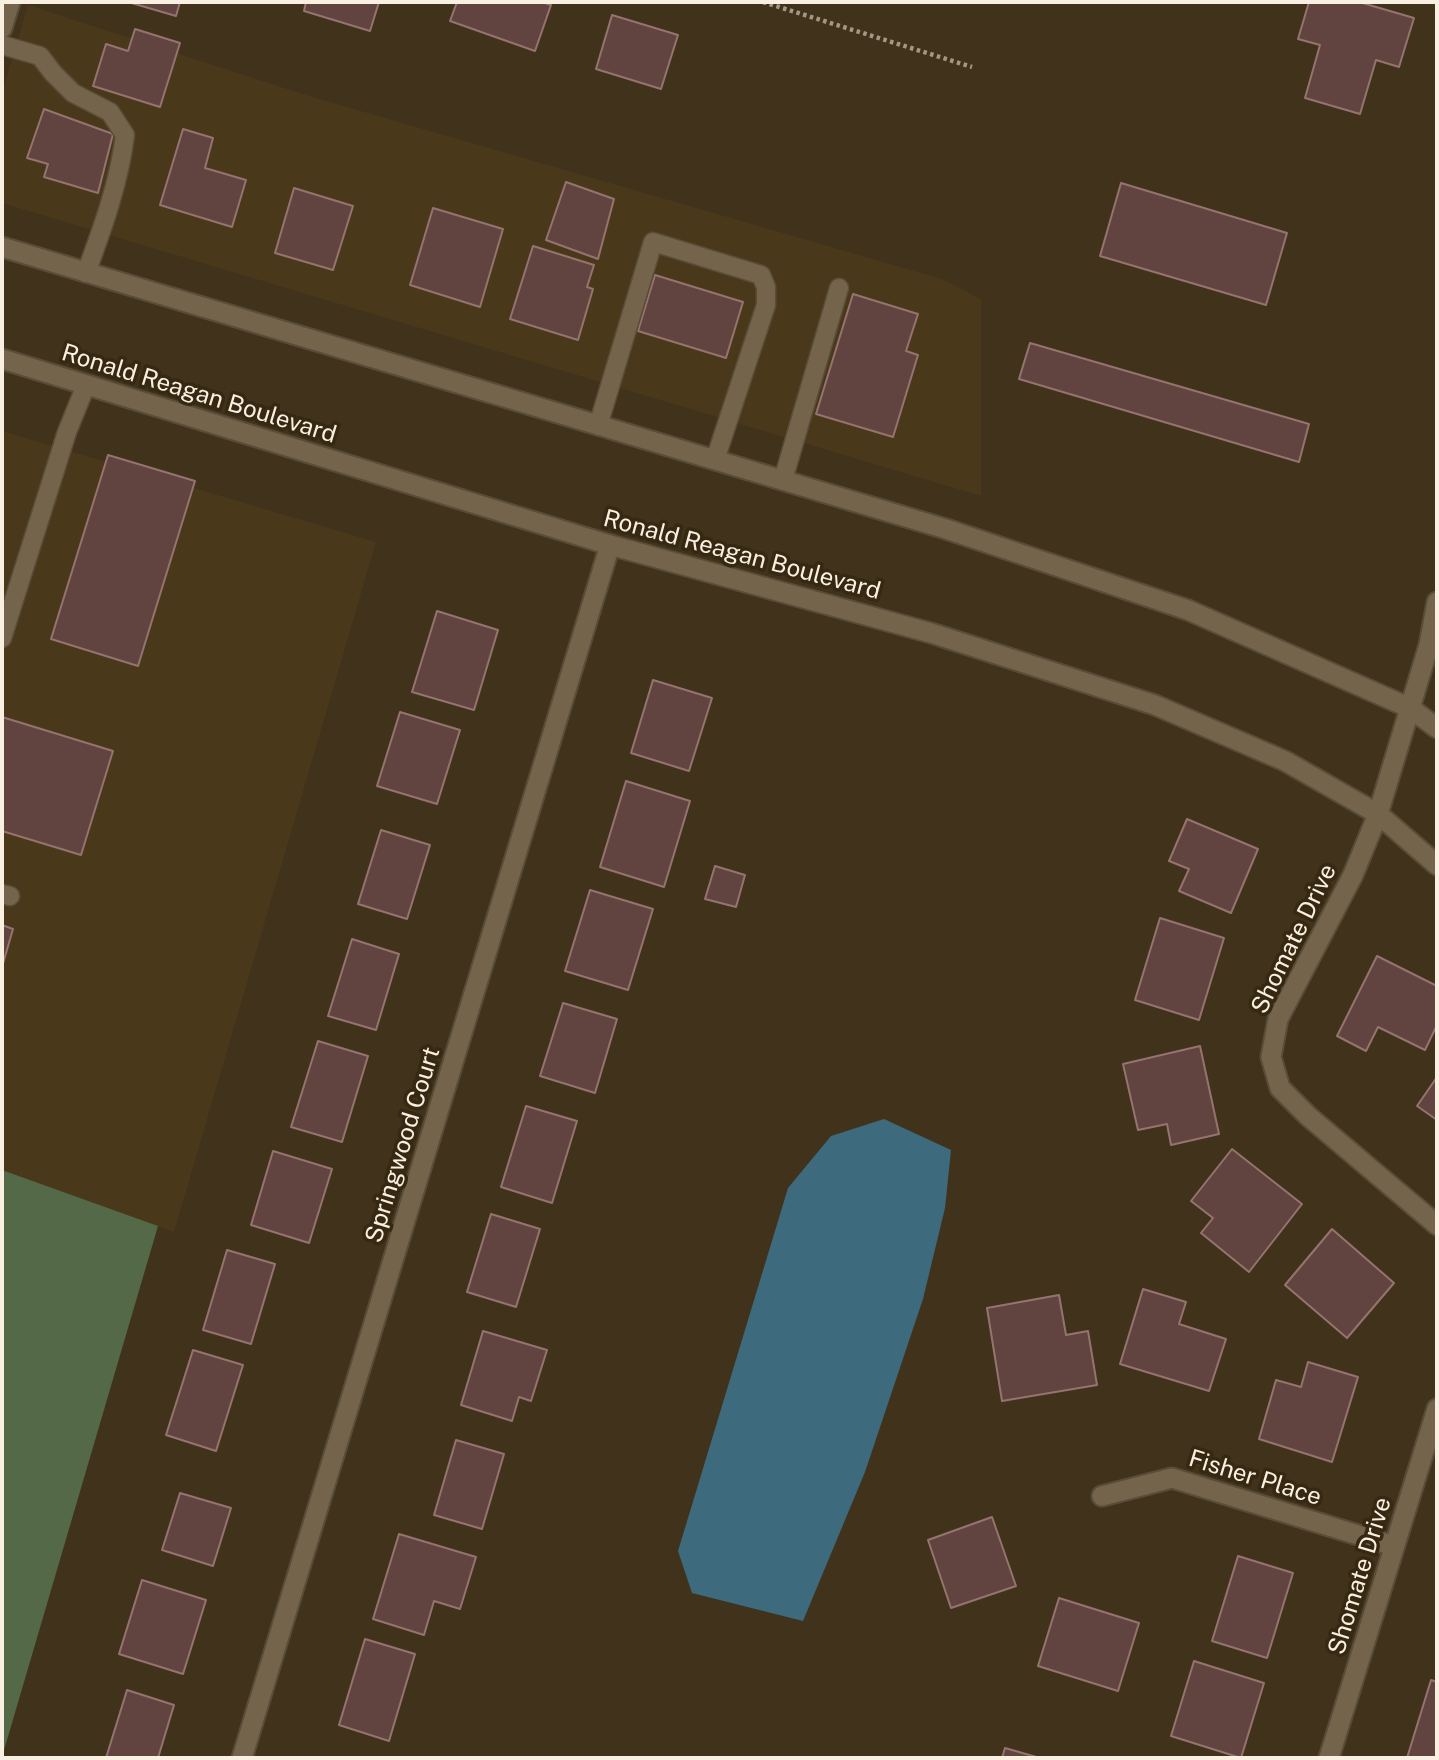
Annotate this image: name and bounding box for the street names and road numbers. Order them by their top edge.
street label: Ronald Reagan Boulevard [58,338,340,450]
street label: Ronald Reagan Boulevard [600,504,884,606]
street label: Shomate Drive [1245,860,1343,1018]
street label: Springwood Court [360,1044,446,1246]
street label: Fisher Place [1185,1444,1325,1512]
street label: Shomate Drive [1322,1494,1398,1658]

